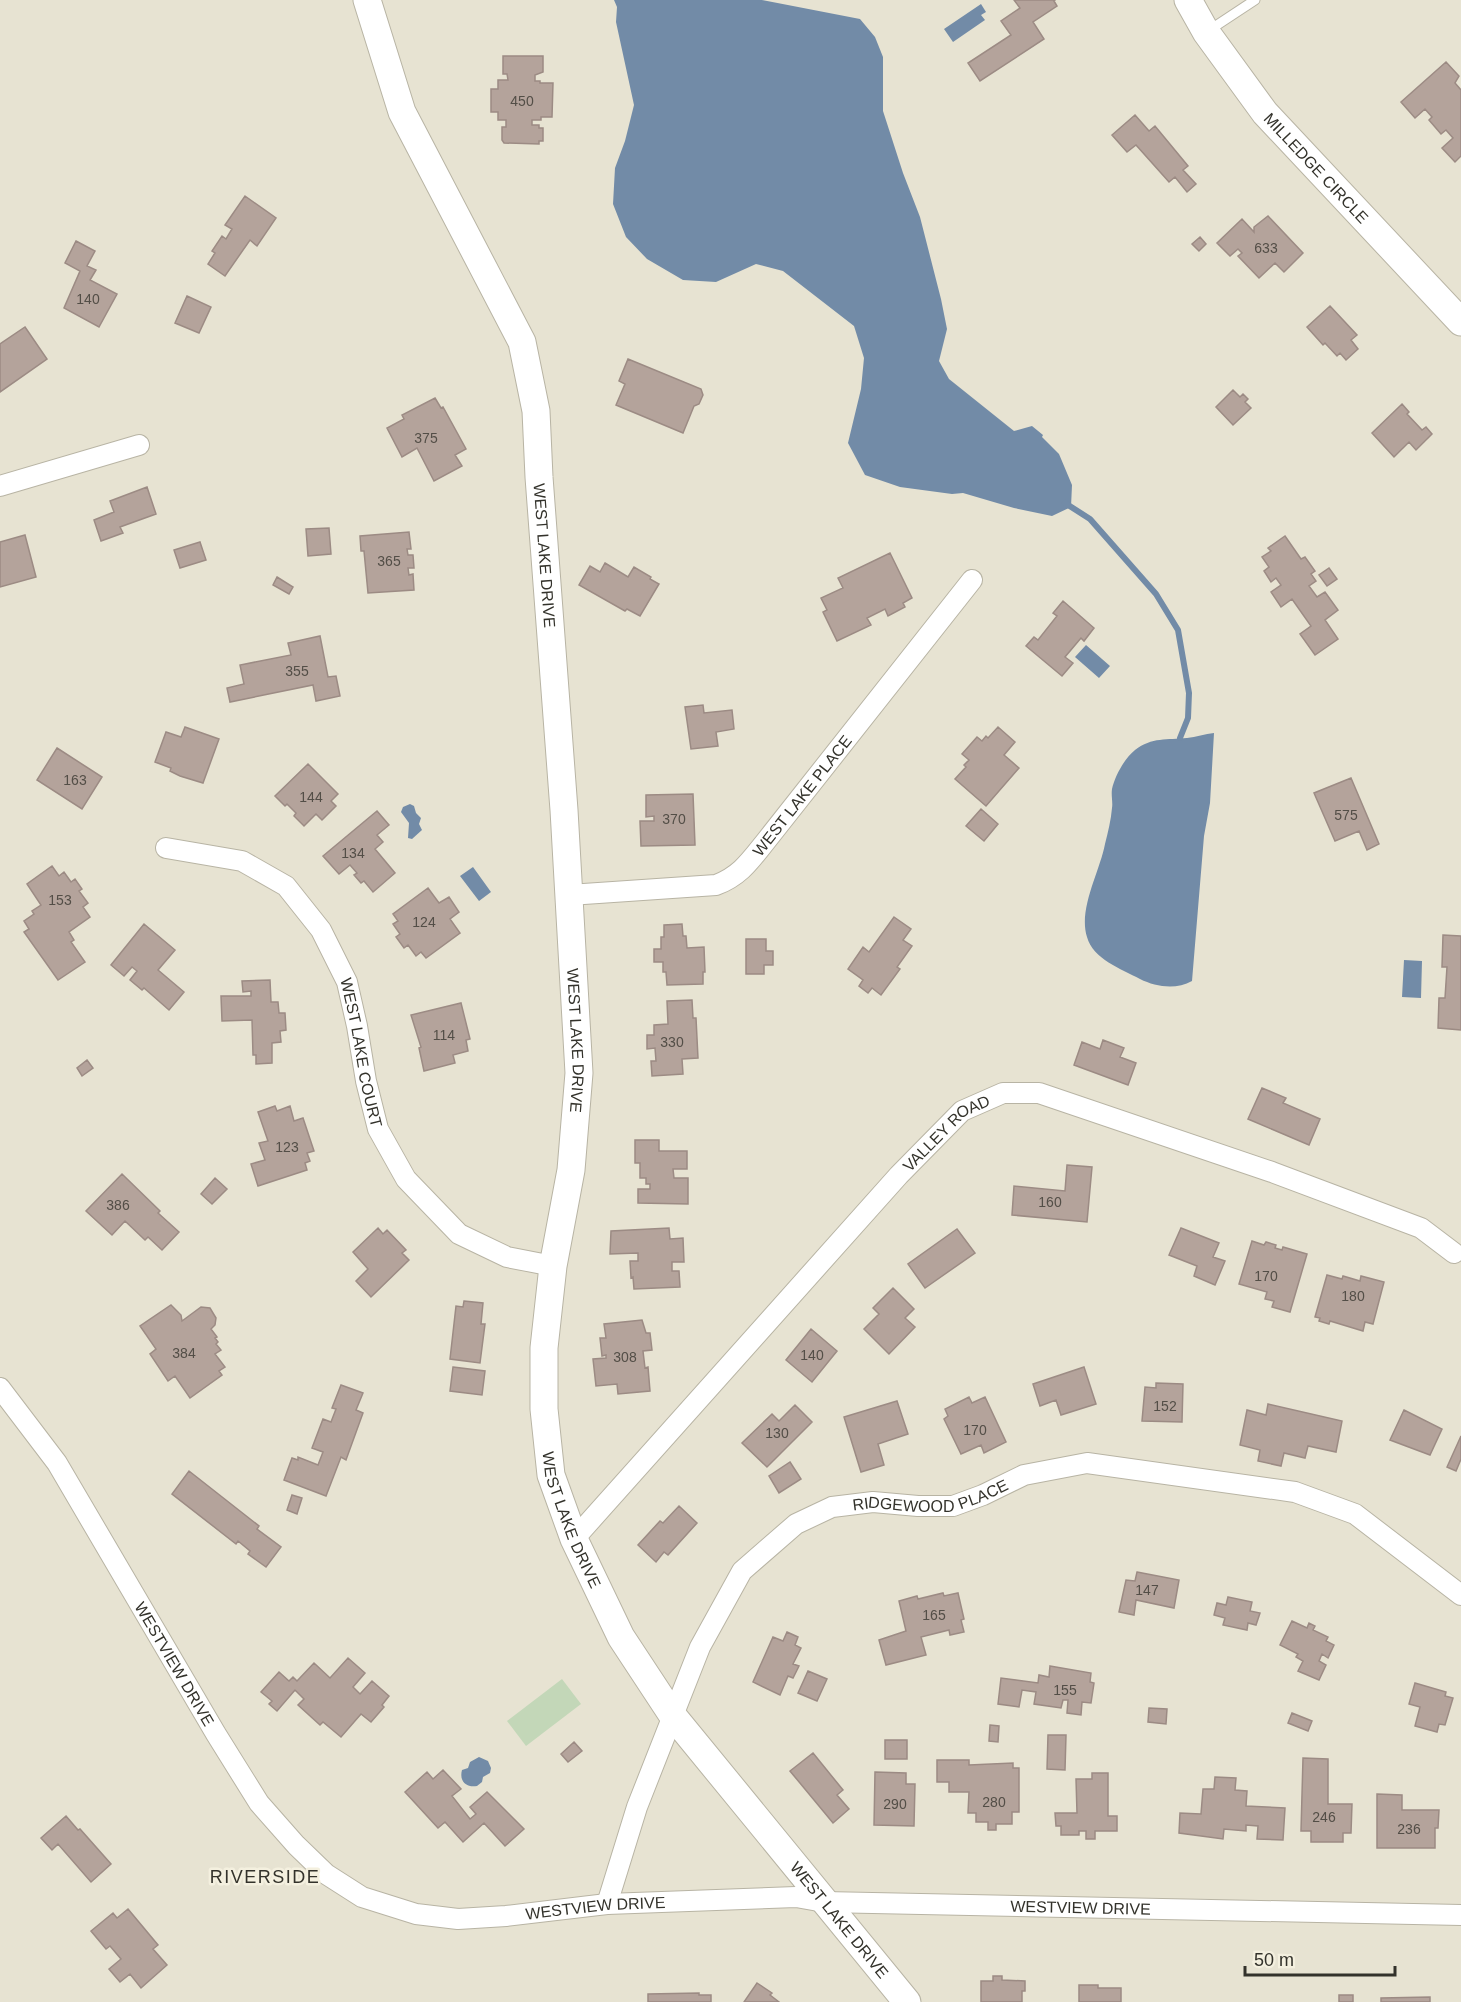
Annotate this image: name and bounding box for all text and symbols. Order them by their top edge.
house number: 450 [510,93,534,109]
street label: MILLEDGE CIRCLE [1260,110,1371,226]
house number: 633 [1254,240,1278,256]
house number: 140 [76,291,100,307]
house number: 375 [414,430,438,446]
street label: WEST LAKE DRIVE [531,483,558,628]
house number: 365 [377,553,401,569]
house number: 355 [285,663,309,679]
street label: WEST LAKE PLACE [750,732,855,859]
house number: 163 [63,772,87,788]
house number: 144 [299,789,323,805]
house number: 575 [1334,807,1358,823]
house number: 370 [662,811,686,827]
house number: 134 [341,845,365,861]
house number: 153 [48,892,72,908]
house number: 124 [412,914,436,930]
street label: WEST LAKE DRIVE [564,968,587,1113]
street label: WEST LAKE COURT [337,976,385,1129]
house number: 114 [433,1027,455,1043]
house number: 330 [660,1034,684,1050]
street label: VALLEY ROAD [900,1092,992,1175]
house number: 123 [275,1139,299,1155]
house number: 160 [1038,1194,1062,1210]
house number: 386 [106,1197,130,1213]
house number: 170 [1254,1268,1278,1284]
house number: 180 [1341,1288,1365,1304]
house number: 384 [172,1345,196,1361]
house number: 140 [800,1347,824,1363]
house number: 308 [613,1349,637,1365]
house number: 152 [1153,1398,1177,1414]
house number: 170 [963,1422,987,1438]
house number: 130 [765,1425,789,1441]
street label: WEST LAKE DRIVE [540,1450,604,1591]
street label: RIDGEWOOD PLACE [852,1476,1011,1515]
house number: 147 [1135,1582,1159,1598]
street label: WESTVIEW DRIVE [131,1599,217,1729]
house number: 165 [922,1607,946,1623]
house number: 155 [1053,1682,1077,1698]
house number: 280 [982,1794,1006,1810]
house number: 290 [883,1796,907,1812]
house number: 246 [1312,1809,1336,1825]
house number: 236 [1397,1821,1421,1837]
street label: WEST LAKE DRIVE [787,1859,892,1981]
district label: RIVERSIDE [210,1867,320,1887]
street label: WESTVIEW DRIVE [525,1894,666,1923]
street label: WESTVIEW DRIVE [1010,1898,1151,1918]
scale bar [1245,1939,1395,1977]
text: 50 m [1254,1950,1294,1970]

